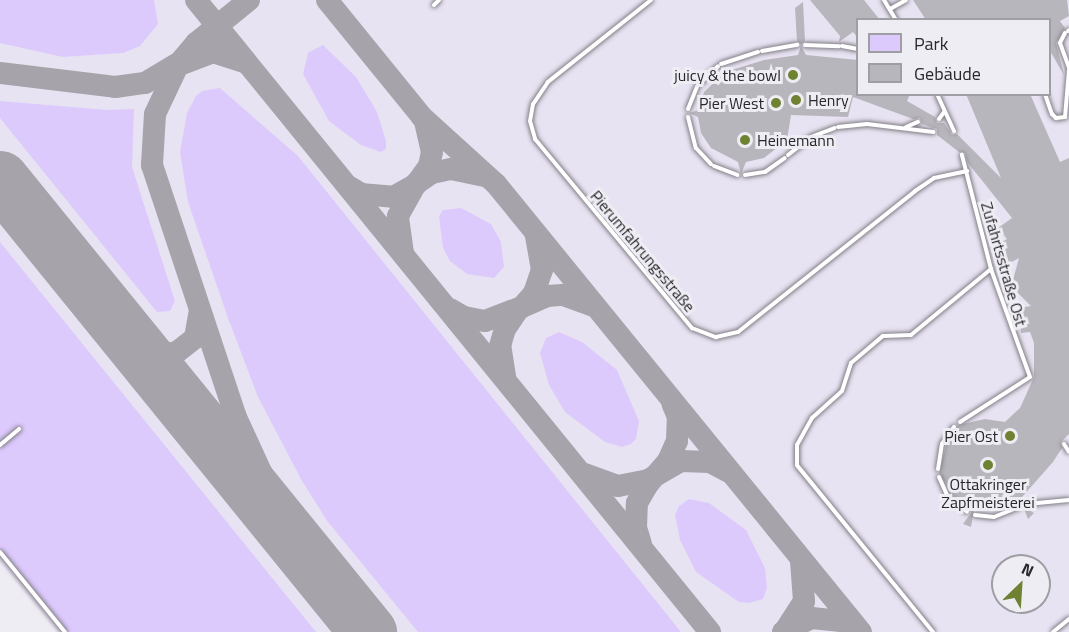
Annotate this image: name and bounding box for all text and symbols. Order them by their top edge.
legend [856,18,1051,96]
text: Park [914,30,948,57]
text: Gebäude [914,60,981,87]
place label: juicy & the bowl [674,65,781,85]
marker: juicy & the bowl [786,68,800,82]
place label: Henry [808,90,849,110]
place label: Pier West [699,93,764,113]
marker: Henry [789,93,803,107]
marker: Pier West [769,96,783,110]
place label: Heinemann [757,130,835,150]
marker: Heinemann [738,133,752,147]
street label: Pierumfahrungsstraße [587,186,699,316]
street label: Zufahrtsstraße Ost [977,200,1031,328]
place label: Pier Ost [944,426,998,446]
marker: Pier Ost [1003,429,1017,443]
marker: Ottakringer Zapfmeisterei [981,458,995,472]
place label: Ottakringer Zapfmeisterei [941,474,1035,512]
north arrow [991,554,1051,614]
text: N [1018,556,1038,583]

